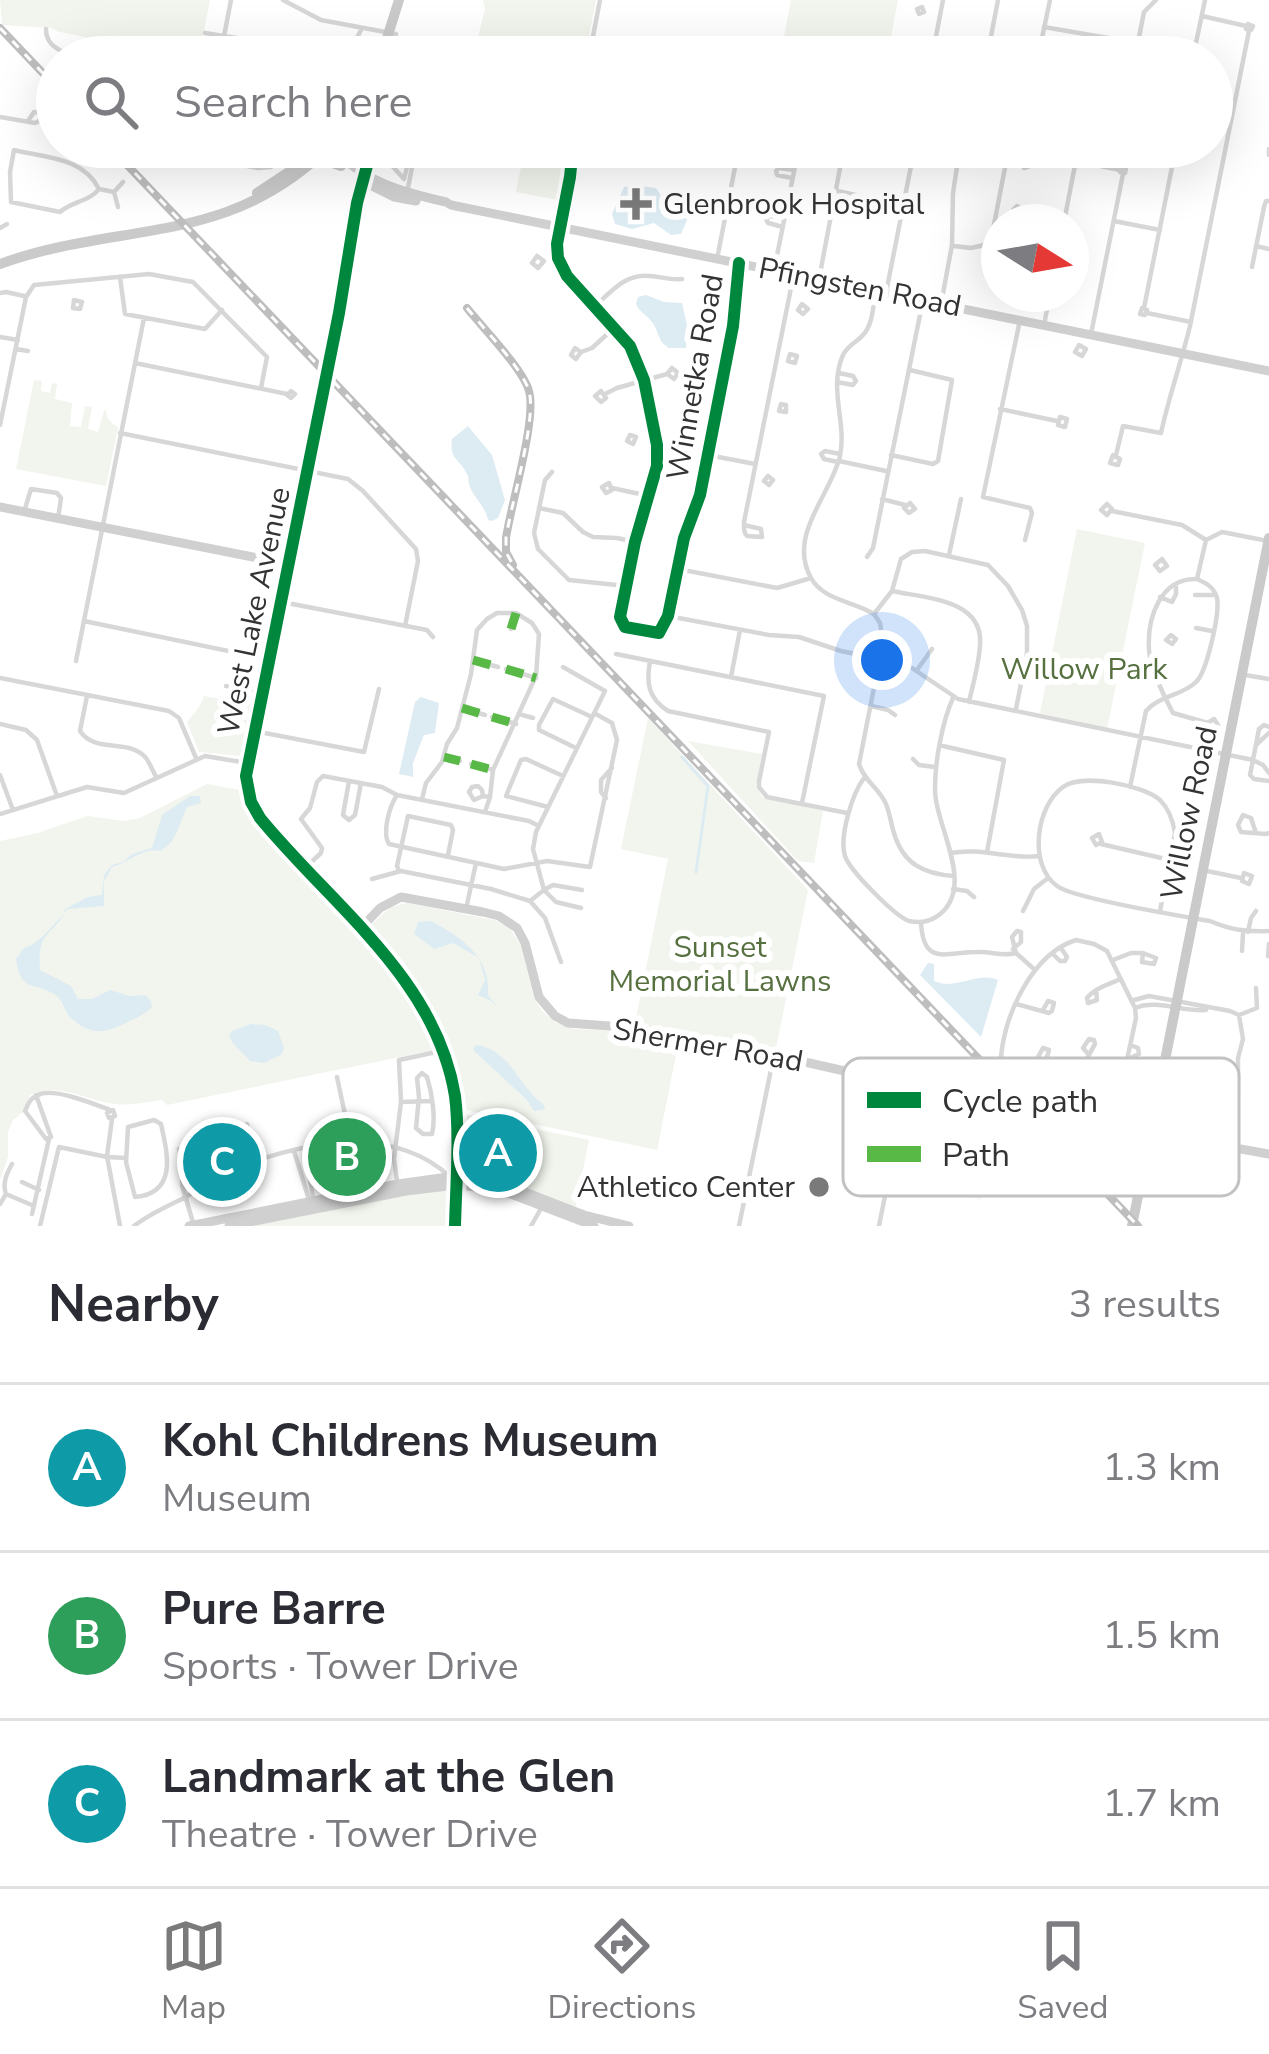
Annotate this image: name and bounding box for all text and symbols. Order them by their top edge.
search box [36,36,1233,168]
icon: search [78,69,144,135]
text: Search here [174,72,413,133]
place label: Glenbrook Hospital [663,184,924,225]
marker: Glenbrook Hospital [620,188,652,220]
north arrow [981,204,1089,312]
street label: Pfingsten Road [755,248,965,327]
street label: Winnetka Road [657,271,734,483]
street label: West Lake Avenue [208,483,301,739]
your location [852,630,912,690]
park label: Willow Park [1001,649,1168,690]
street label: Willow Road [1151,722,1228,904]
park label: Sunset Memorial Lawns [609,927,831,1002]
street label: Shermer Road [610,1009,806,1082]
legend [843,1058,1239,1196]
text: Cycle path [942,1079,1098,1124]
pin: A [459,1108,537,1198]
pin: B [308,1112,386,1202]
pin: C [183,1117,261,1207]
text: Path [942,1133,1010,1178]
place label: Athletico Center [577,1167,795,1208]
marker: Athletico Center [806,1174,832,1200]
text: Nearby [48,1269,219,1339]
text: 3 results [1069,1278,1221,1331]
text: Kohl Childrens Museum [162,1411,659,1472]
text: A [72,1441,102,1494]
text: 1.3 km [1102,1441,1221,1494]
text: Museum [162,1472,312,1525]
text: Pure Barre [162,1579,386,1640]
text: B [74,1609,100,1662]
text: 1.5 km [1102,1609,1221,1662]
text: Sports · Tower Drive [162,1640,518,1693]
text: Landmark at the Glen [162,1747,615,1808]
text: C [74,1777,100,1830]
text: 1.7 km [1102,1777,1221,1830]
text: Theatre · Tower Drive [162,1808,538,1861]
tab: Map [161,1913,227,2030]
tab: Directions [548,1913,696,2030]
tab: Saved [1017,1913,1108,2030]

